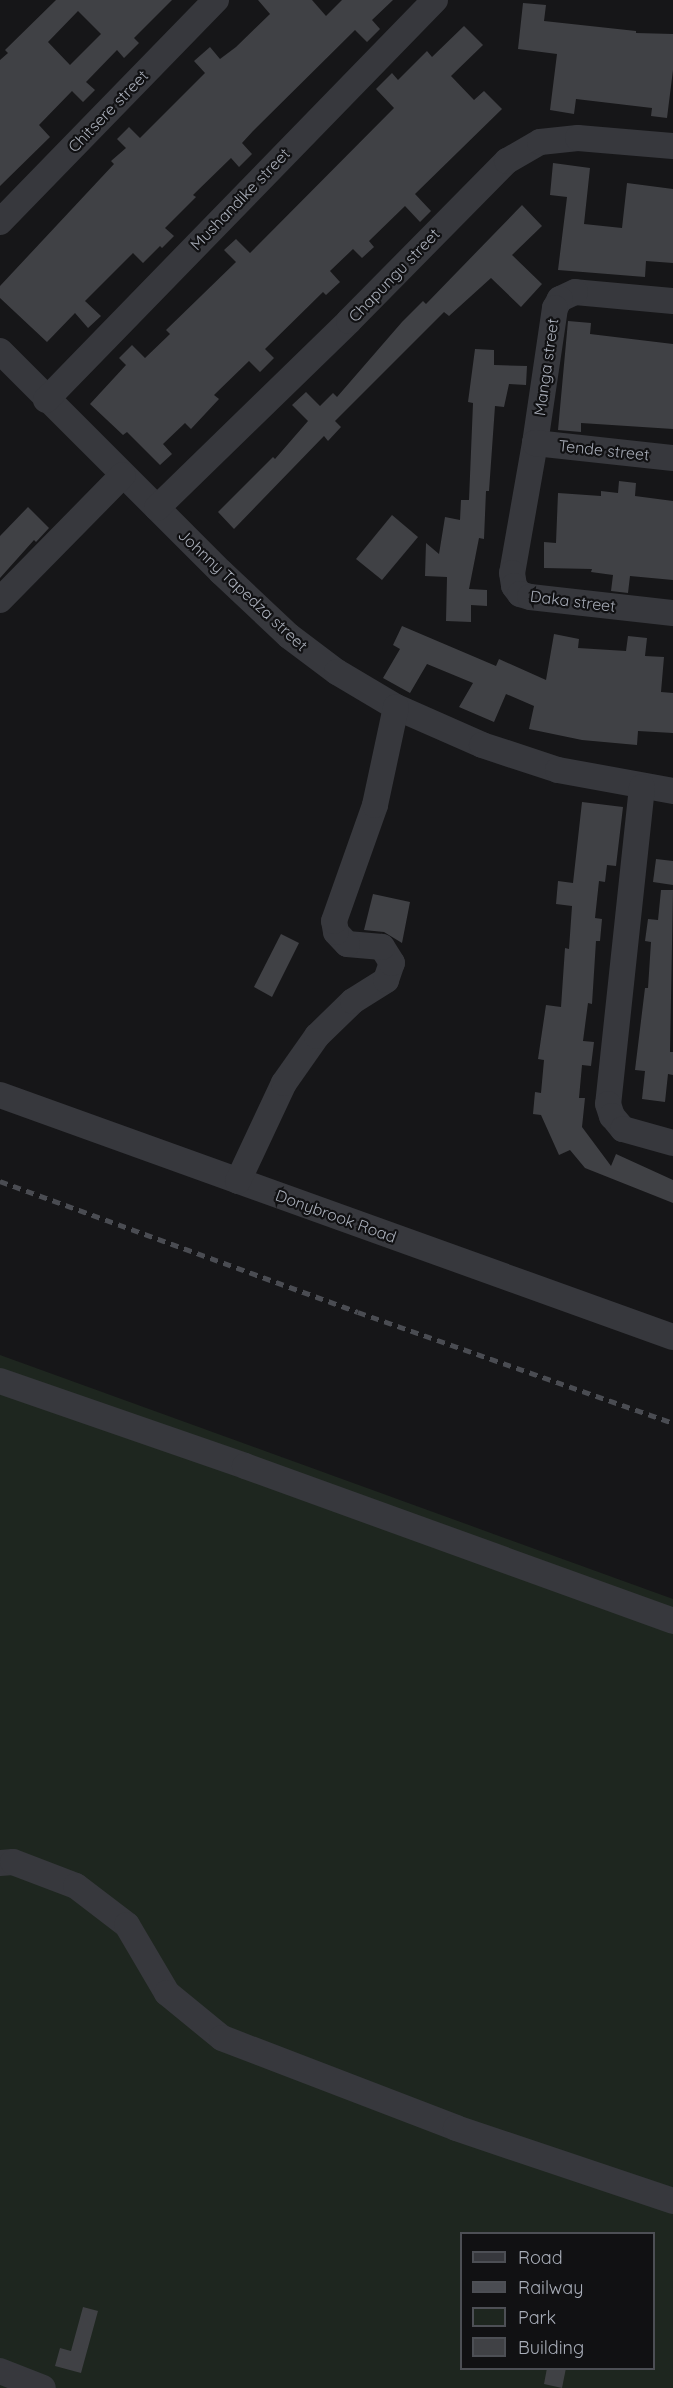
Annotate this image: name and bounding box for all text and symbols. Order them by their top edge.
street label: Chitsere street [64,66,152,156]
street label: Mushandike street [186,144,294,254]
street label: Chapungu street [344,224,444,326]
street label: Manga street [530,317,562,417]
street label: Tende street [558,436,650,464]
street label: Johnny Tapedza street [174,525,312,655]
street label: Daka street [529,586,617,616]
street label: Donybrook Road [273,1185,399,1247]
legend [460,2232,655,2370]
text: Road [518,2246,563,2269]
text: Railway [518,2276,584,2299]
text: Park [518,2306,556,2329]
text: Building [518,2336,584,2359]

